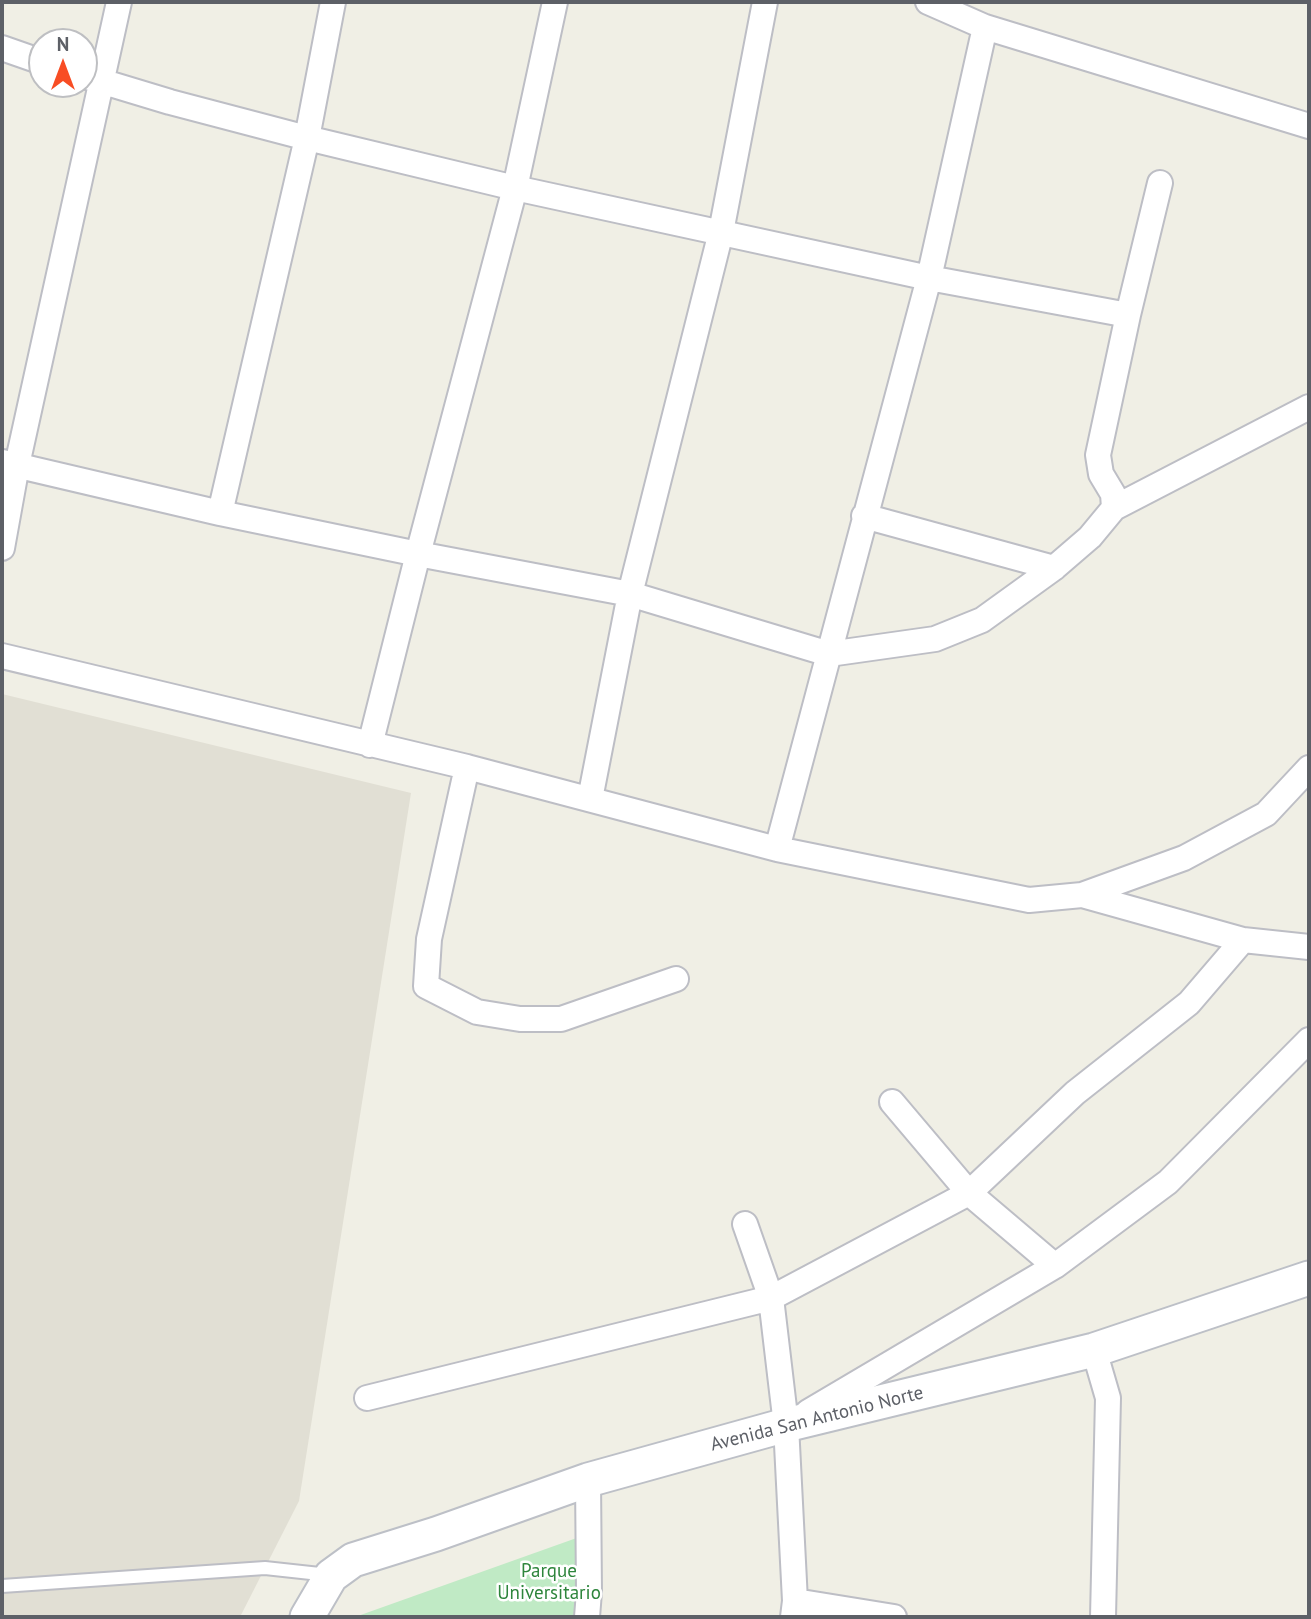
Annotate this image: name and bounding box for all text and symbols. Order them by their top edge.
north arrow [28,28,98,98]
text: N [57,32,69,56]
street label: Avenida San Antonio Norte [708,1381,926,1457]
park label: Parque Universitario [497,1561,601,1605]

